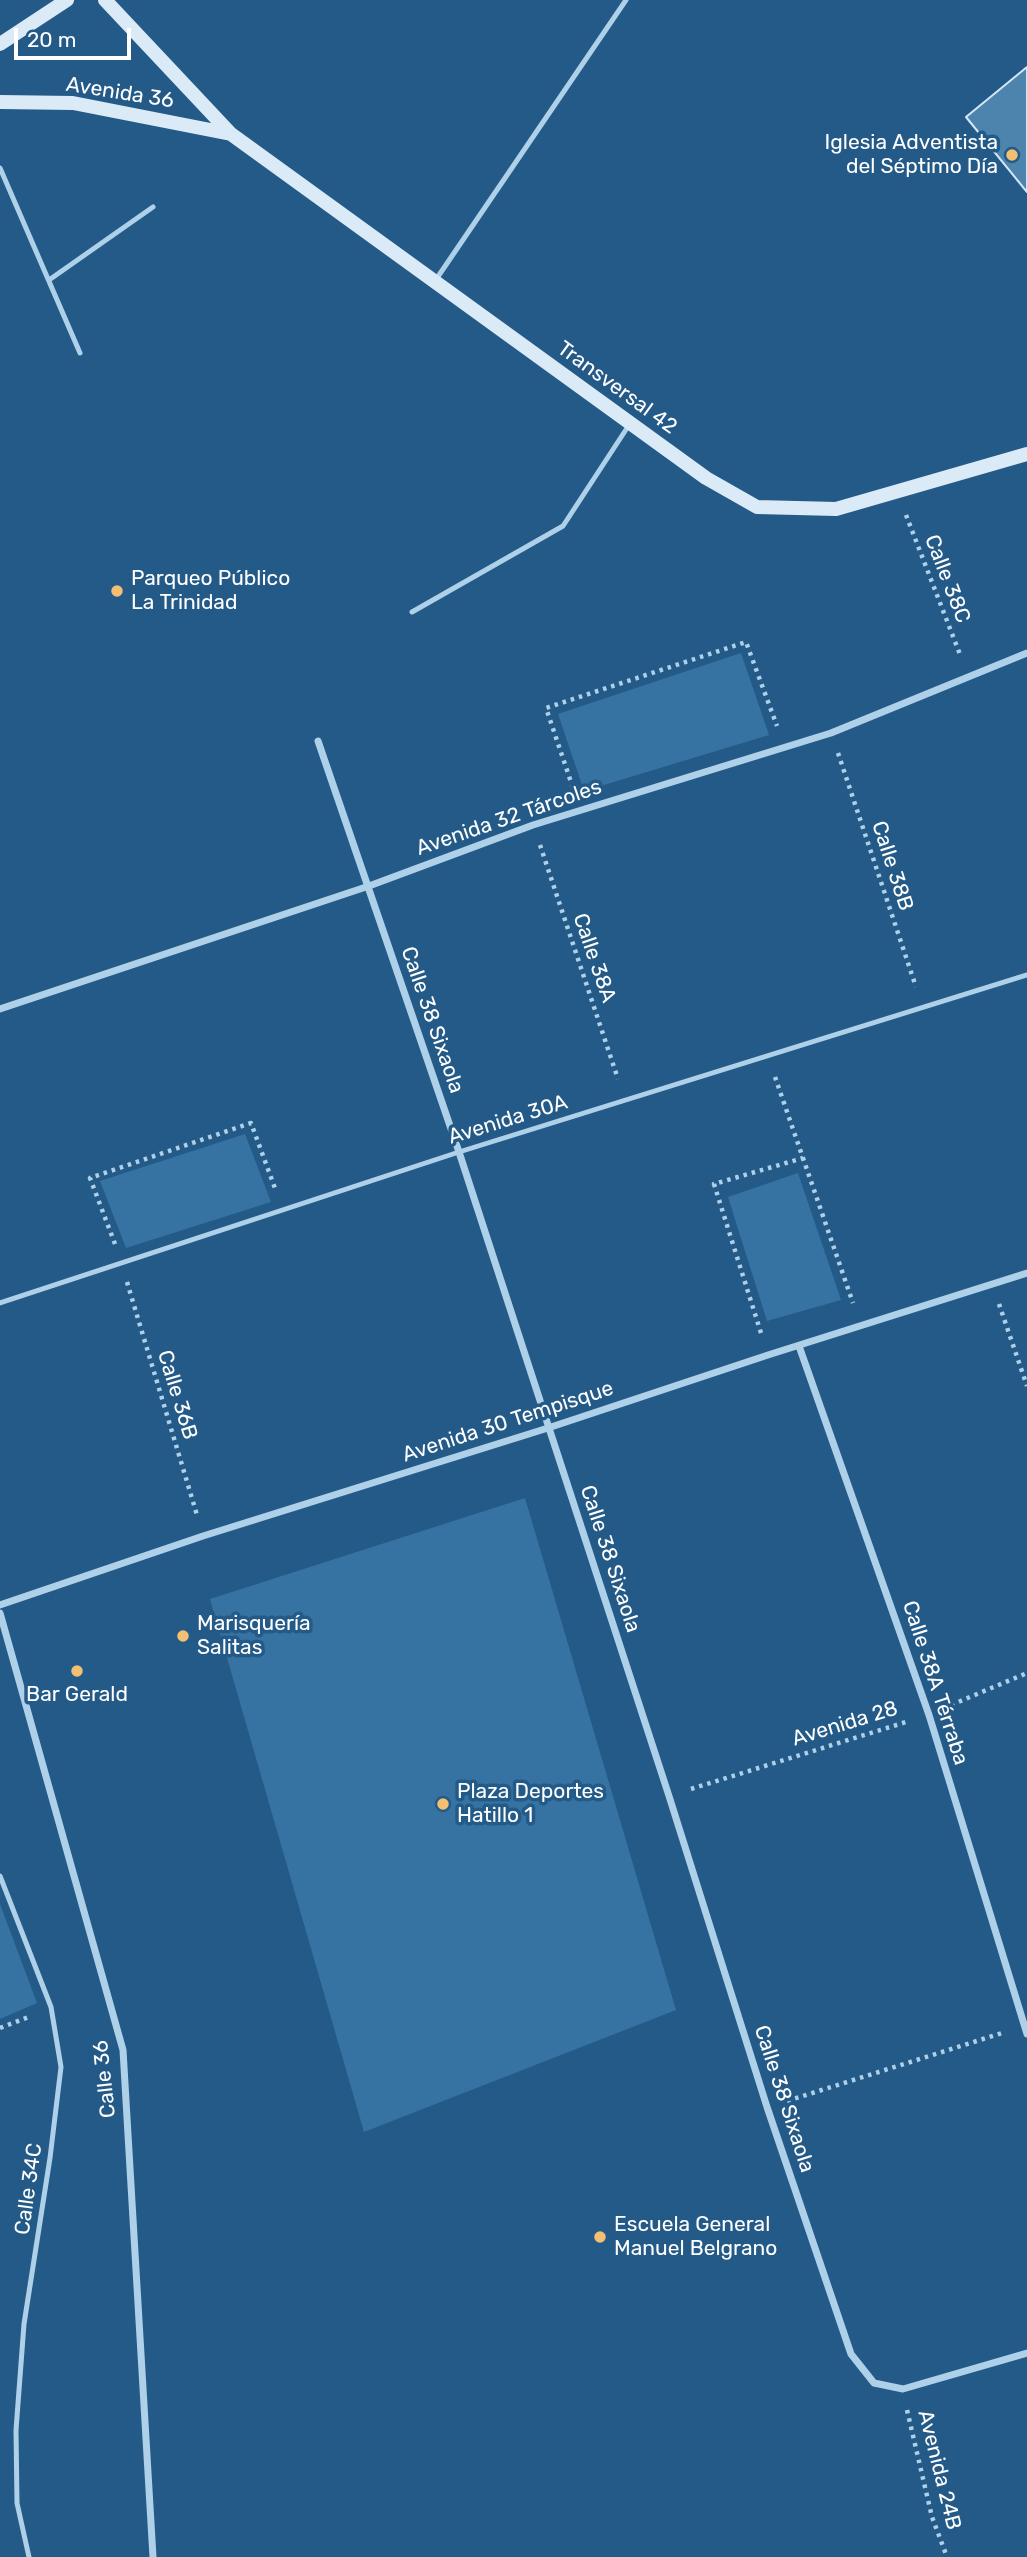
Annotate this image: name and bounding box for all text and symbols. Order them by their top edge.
scale bar [18,14,135,58]
text: 20 m [27,27,76,52]
street label: Avenida 36 [64,72,176,114]
place label: Iglesia Adventista del Séptimo Día [825,130,998,180]
marker: Iglesia Adventista del Séptimo Día [1004,147,1020,163]
street label: Transversal 42 [552,336,682,440]
street label: Calle 38C [919,531,975,627]
place label: Parqueo Público La Trinidad [131,566,290,616]
marker: Parqueo Público La Trinidad [109,583,125,599]
street label: Avenida 32 Tárcoles [413,774,605,862]
street label: Calle 38B [866,818,918,914]
street label: Calle 38A [567,910,621,1006]
street label: Calle 38 Sixaola [395,943,469,1097]
street label: Avenida 30A [445,1090,571,1150]
street label: Calle 36B [152,1347,202,1443]
street label: Avenida 30 Tempisque [399,1376,617,1468]
street label: Calle 38 Sixaola [574,1482,646,1636]
street label: Calle 38A Térraba [897,1598,973,1768]
place label: Marisquería Salitas [197,1611,311,1661]
marker: Marisquería Salitas [175,1628,191,1644]
marker: Bar Gerald [69,1663,85,1679]
place label: Bar Gerald [26,1682,128,1708]
street label: Avenida 28 [789,1696,901,1752]
place label: Plaza Deportes Hatillo 1 [457,1779,604,1829]
marker: Plaza Deportes Hatillo 1 [435,1796,451,1812]
street label: Calle 38 Sixaola [748,2022,820,2176]
street label: Calle 36 [88,2039,122,2119]
street label: Calle 34C [10,2142,48,2236]
place label: Escuela General Manuel Belgrano [614,2212,777,2262]
marker: Escuela General Manuel Belgrano [592,2229,608,2245]
street label: Avenida 24B [912,2407,966,2533]

